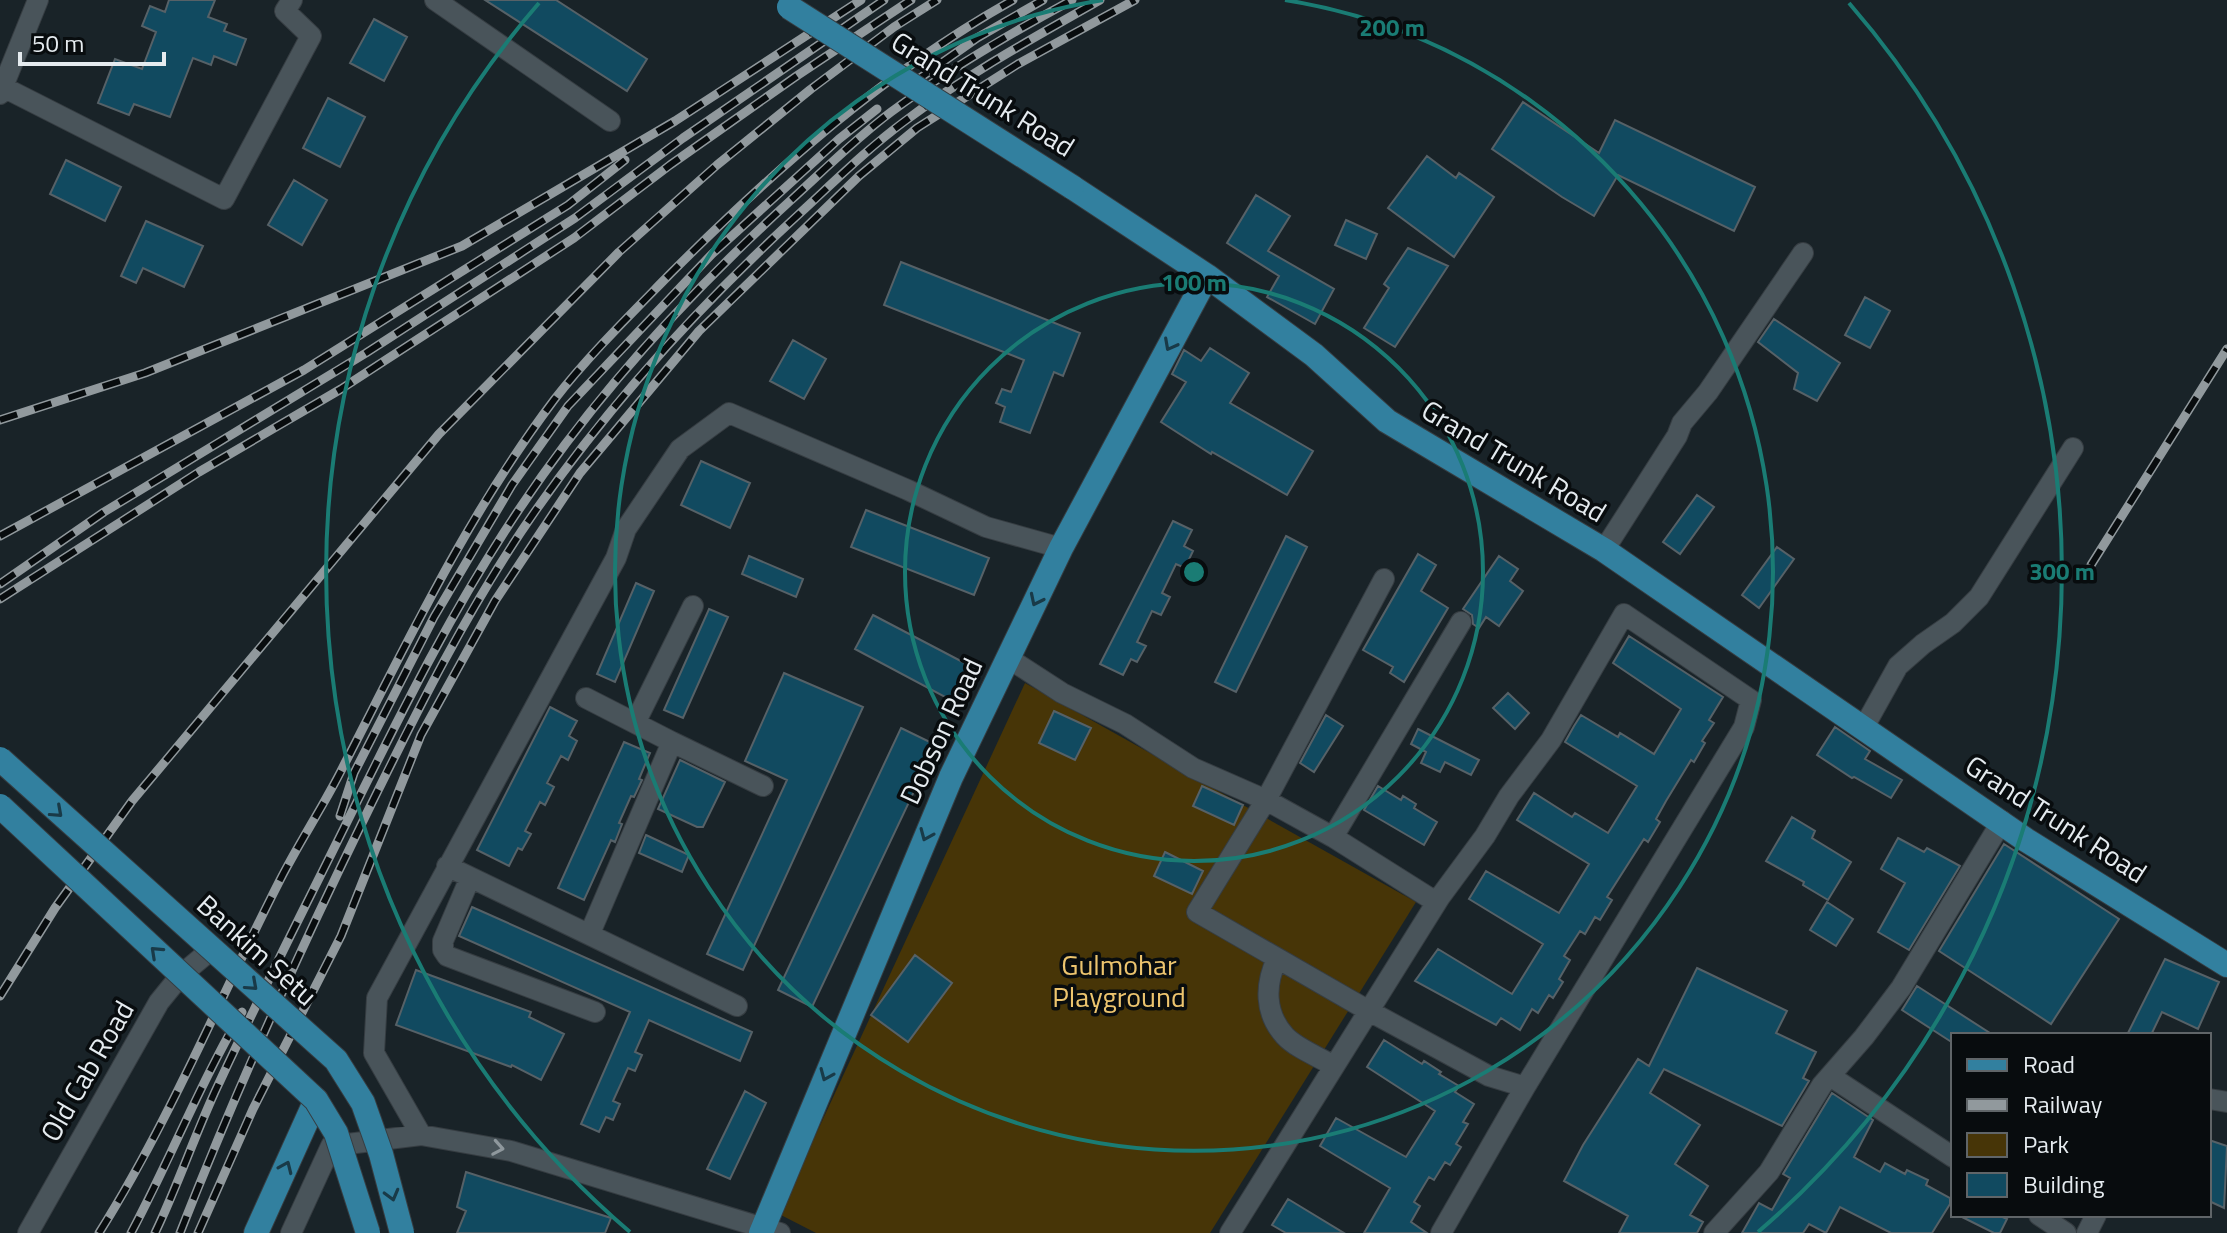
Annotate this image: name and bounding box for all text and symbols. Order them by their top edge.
text: 200 m [1359,9,1425,45]
scale bar [20,16,164,66]
street label: Grand Trunk Road [883,20,1083,167]
text: 50 m [32,25,84,61]
text: 100 m [1161,264,1227,300]
one-way arrow [1164,336,1180,351]
street label: Grand Trunk Road [1414,388,1615,533]
text: 300 m [2029,553,2095,589]
centre of rings [1180,558,1208,586]
one-way arrow [1030,591,1046,606]
street label: Dobson Road [888,650,993,811]
street label: Grand Trunk Road [1957,744,2156,894]
one-way arrow [48,802,63,817]
one-way arrow [920,827,936,841]
street label: Bankim Setu [187,884,327,1016]
park label: Gulmohar Playground [1052,943,1186,1018]
one-way arrow [151,947,165,961]
one-way arrow [242,975,257,990]
street label: Old Cab Road [29,992,144,1149]
legend [1951,1033,2211,1217]
text: Road [2023,1046,2075,1082]
one-way arrow [819,1067,835,1081]
text: Railway [2023,1086,2103,1122]
text: Park [2023,1126,2069,1162]
one-way arrow [491,1139,504,1156]
one-way arrow [276,1160,292,1175]
text: Building [2023,1166,2105,1202]
one-way arrow [383,1187,399,1201]

